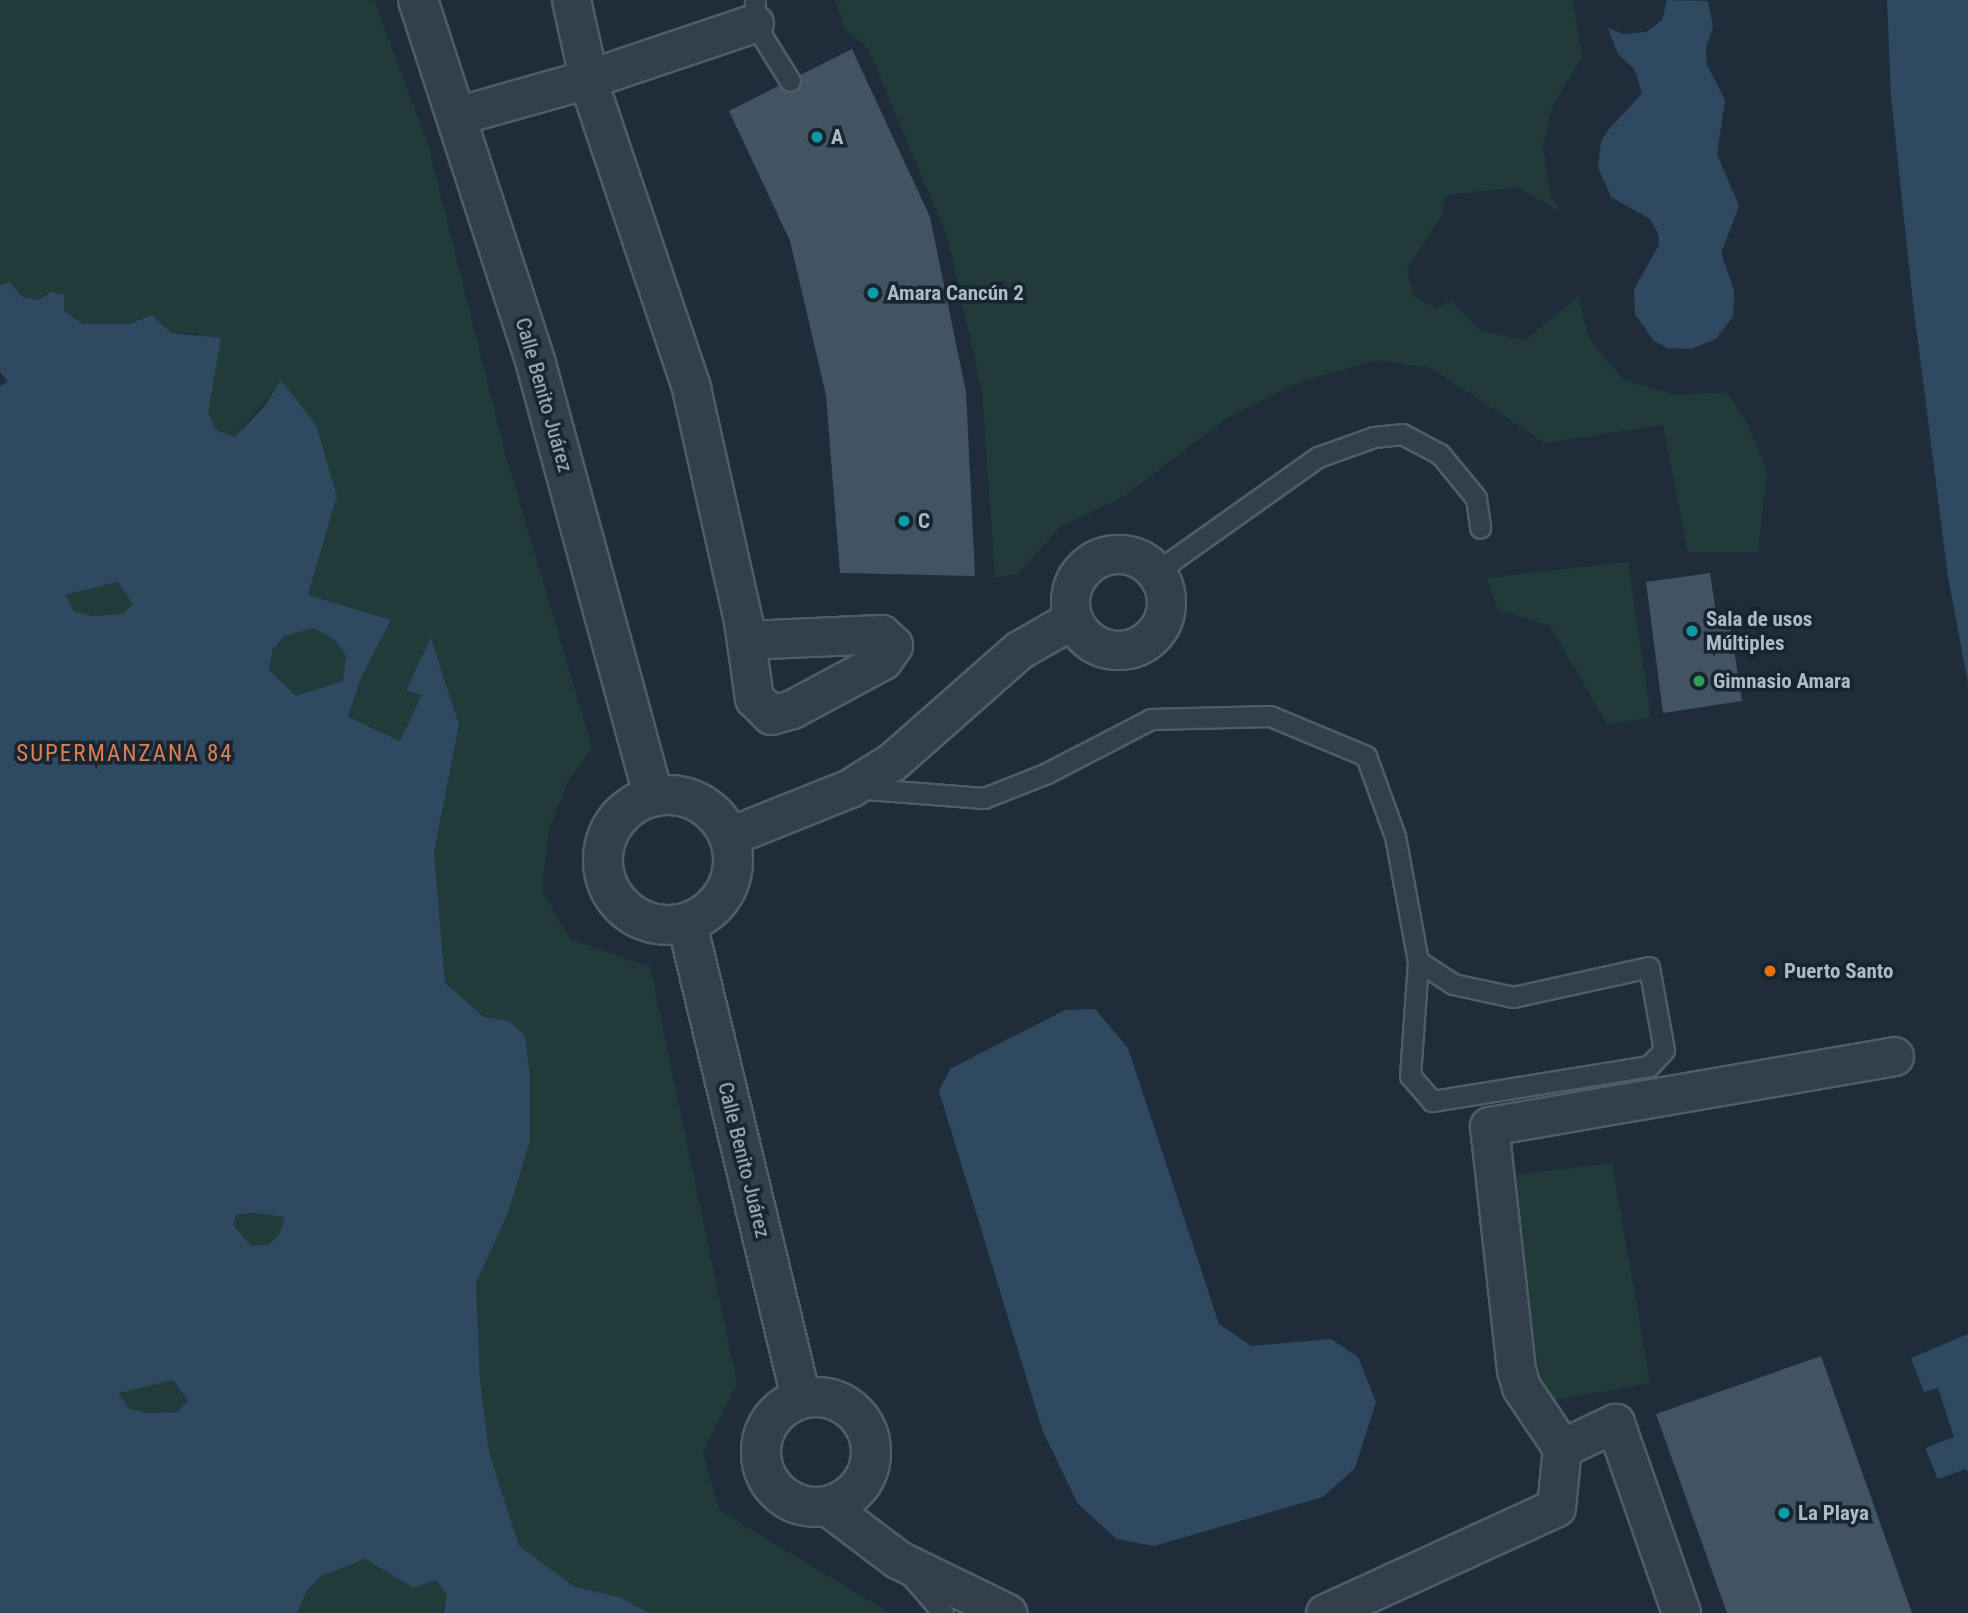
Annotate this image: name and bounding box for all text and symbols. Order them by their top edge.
place label: A [831,124,844,150]
marker: A [809,129,825,145]
place label: Amara Cancún 2 [887,280,1024,306]
marker: Amara Cancún 2 [865,285,881,301]
street label: Calle Benito Juárez [510,315,578,475]
place label: C [918,508,930,534]
marker: C [896,513,912,529]
place label: Sala de usos Múltiples [1706,606,1812,656]
marker: Sala de usos Múltiples [1684,623,1700,639]
place label: Gimnasio Amara [1713,668,1851,694]
marker: Gimnasio Amara [1691,673,1707,689]
district label: SUPERMANZANA 84 [18,740,232,768]
place label: Puerto Santo [1784,958,1893,984]
marker: Puerto Santo [1762,963,1778,979]
street label: Calle Benito Juárez [712,1080,776,1240]
place label: La Playa [1798,1500,1869,1526]
marker: La Playa [1776,1505,1792,1521]

